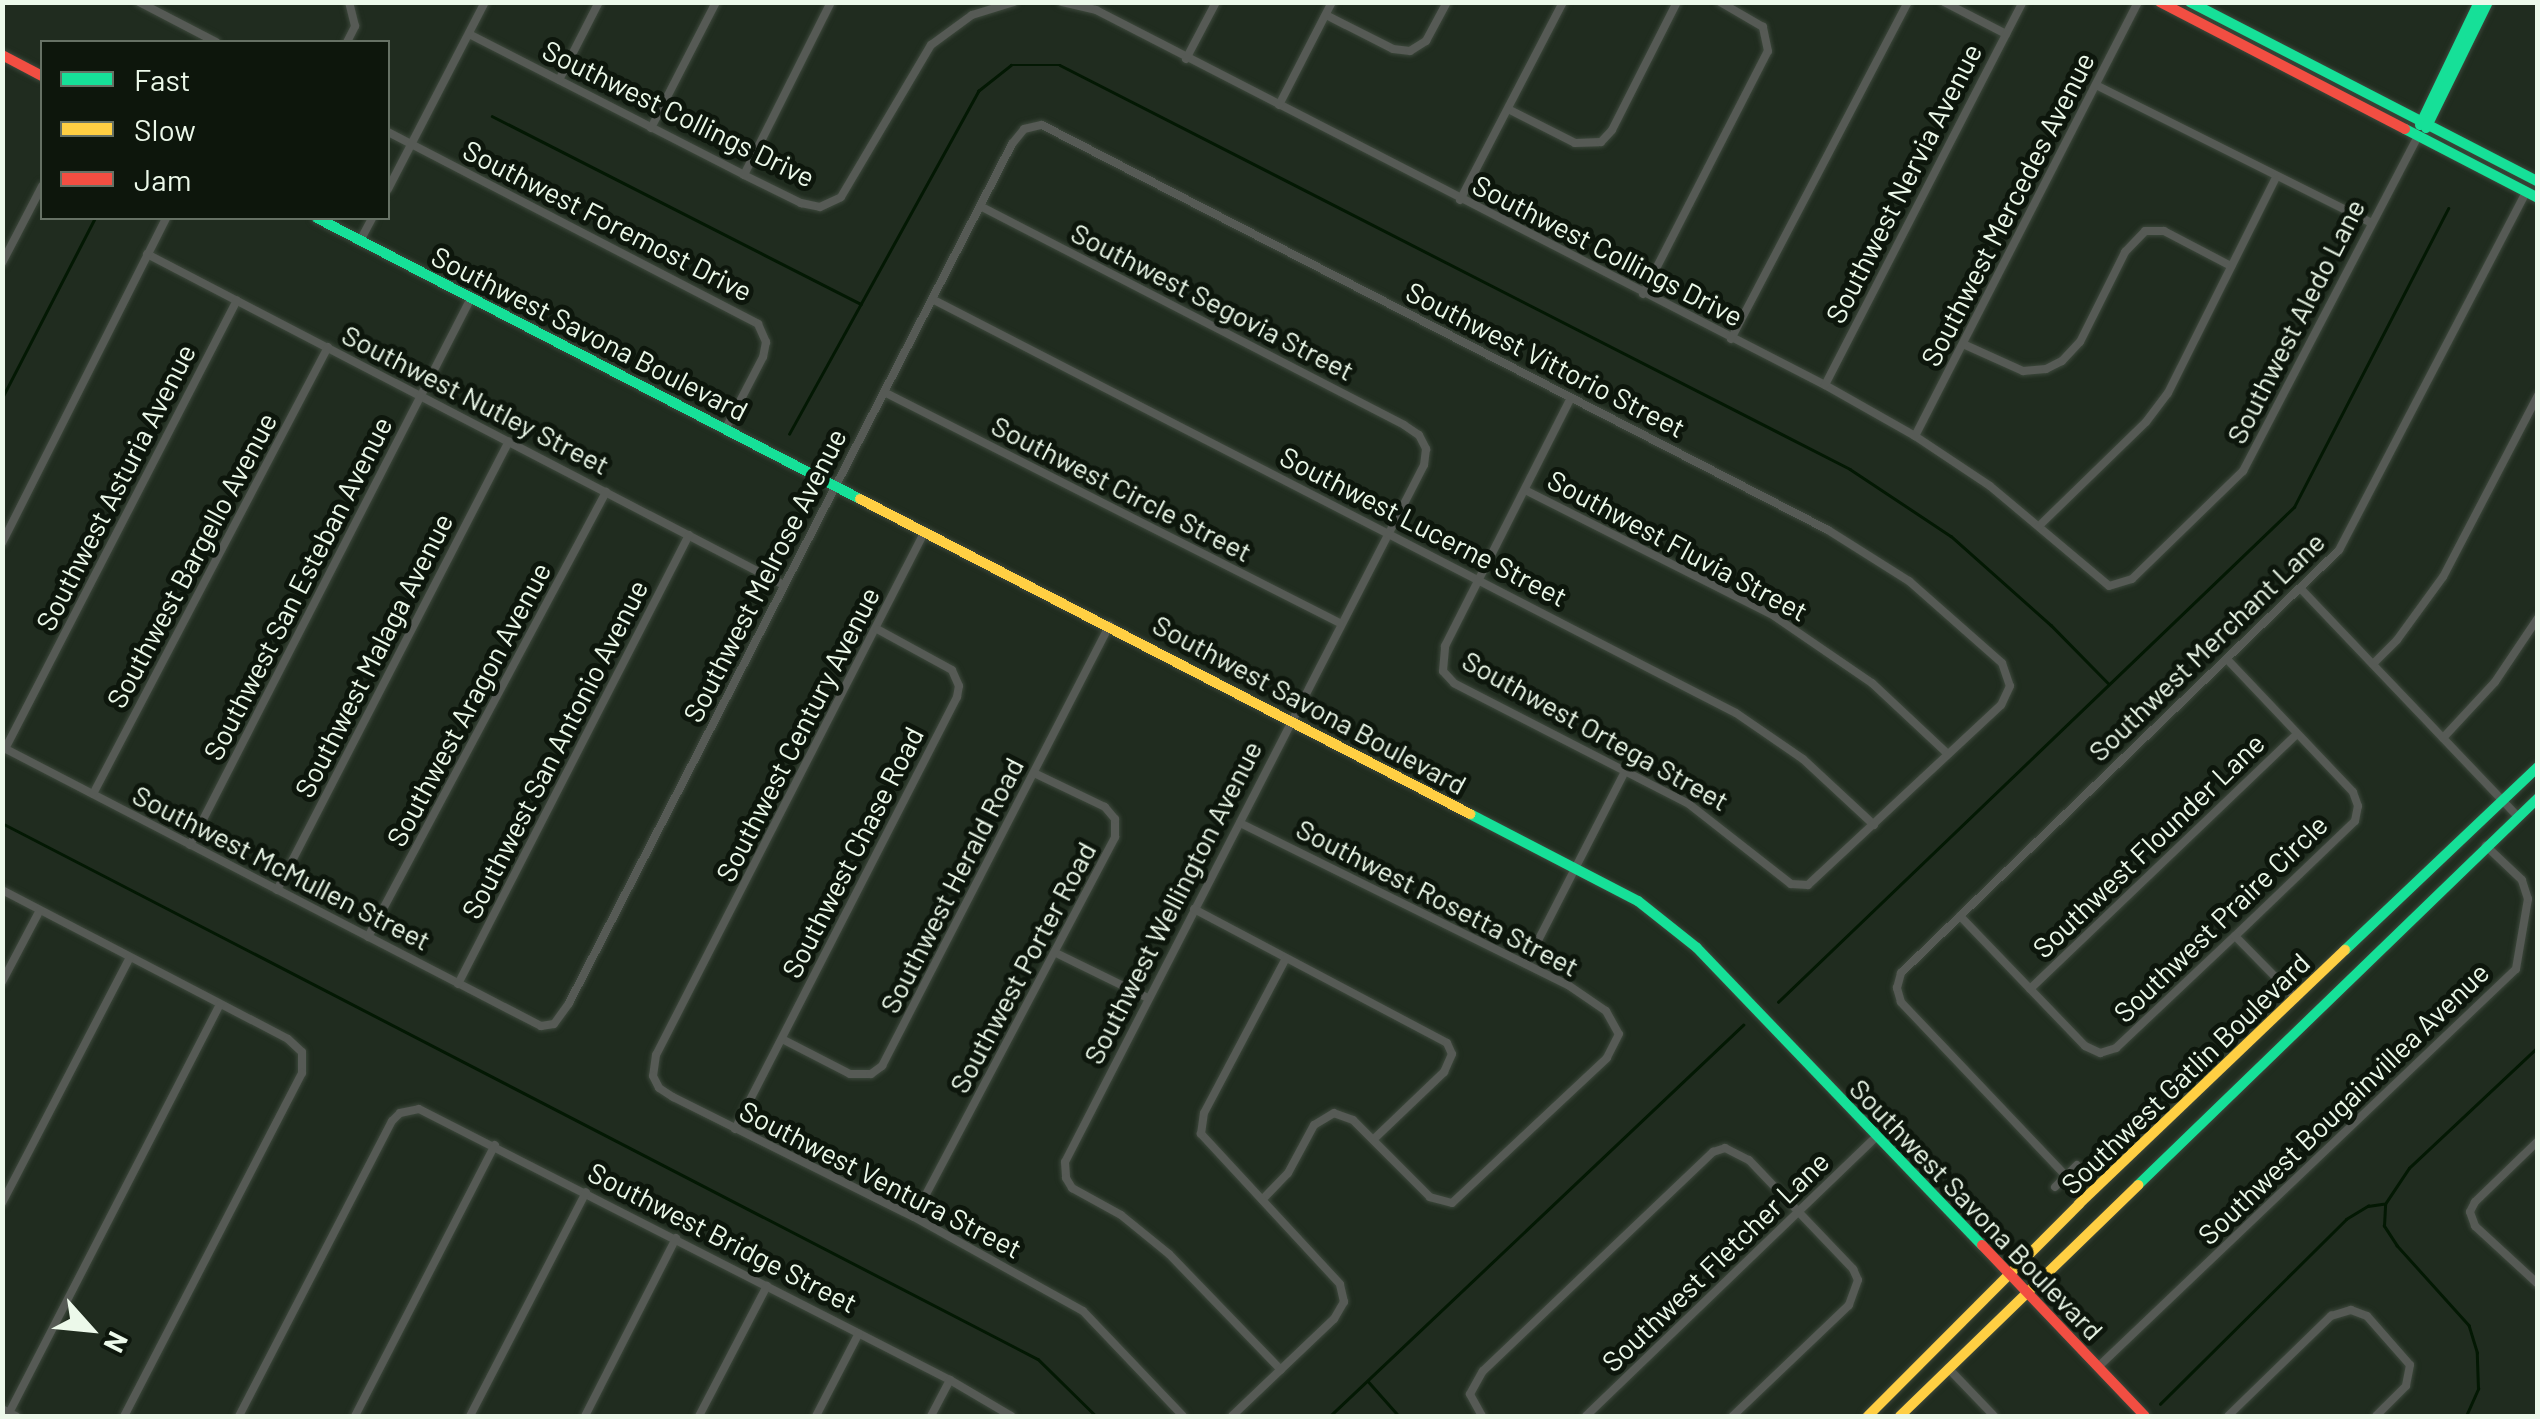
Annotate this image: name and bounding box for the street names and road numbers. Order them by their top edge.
street label: Southwest Collings Drive [537,32,821,194]
street label: Southwest Nervia Avenue [1818,38,1988,328]
street label: Southwest Mercedes Avenue [1913,46,2101,372]
street label: Southwest Foremost Drive [458,132,758,308]
street label: Southwest Collings Drive [1467,167,1749,333]
street label: Southwest Aledo Lane [2219,193,2371,449]
street label: Southwest Segovia Street [1066,215,1360,387]
street label: Southwest Savona Boulevard [426,239,754,427]
street label: Southwest Vittorio Street [1401,274,1691,444]
street label: Southwest Nutley Street [337,317,615,481]
street label: Southwest Asturia Avenue [28,338,202,636]
street label: Southwest Bargello Avenue [99,407,283,713]
street label: Southwest Circle Street [986,408,1258,568]
street label: Southwest San Esteban Avenue [196,411,398,765]
street label: Southwest Melrose Avenue [675,423,853,727]
street label: Southwest Lucerne Street [1275,439,1573,613]
street label: Southwest Fluvia Street [1542,462,1814,628]
street label: Southwest Malaga Avenue [287,507,459,803]
street label: Southwest Merchant Lane [2081,524,2331,768]
street label: Southwest Aragon Avenue [379,556,557,852]
street label: Southwest San Antonio Avenue [454,574,654,924]
street label: Southwest Century Avenue [708,581,886,887]
street label: Southwest Savona Boulevard [1147,607,1473,801]
street label: Southwest Ortega Street [1457,643,1735,817]
street label: Southwest Chase Road [774,721,930,983]
street label: Southwest Flounder Lane [2025,726,2271,964]
street label: Southwest Wellington Avenue [1076,735,1268,1069]
street label: Southwest Herald Road [872,752,1030,1018]
street label: Southwest McMullen Street [127,777,437,957]
street label: Southwest Praire Circle [2106,807,2334,1029]
street label: Southwest Rosetta Street [1291,811,1585,983]
street label: Southwest Porter Road [942,836,1102,1098]
street label: Southwest Gatlin Boulevard [2054,945,2316,1201]
street label: Southwest Bougainvillea Avenue [2191,955,2495,1251]
street label: Southwest Savona Boulevard [1843,1071,2111,1347]
street label: Southwest Ventura Street [734,1093,1028,1265]
street label: Southwest Fletcher Lane [1595,1144,1835,1378]
street label: Southwest Bridge Street [583,1155,863,1319]

